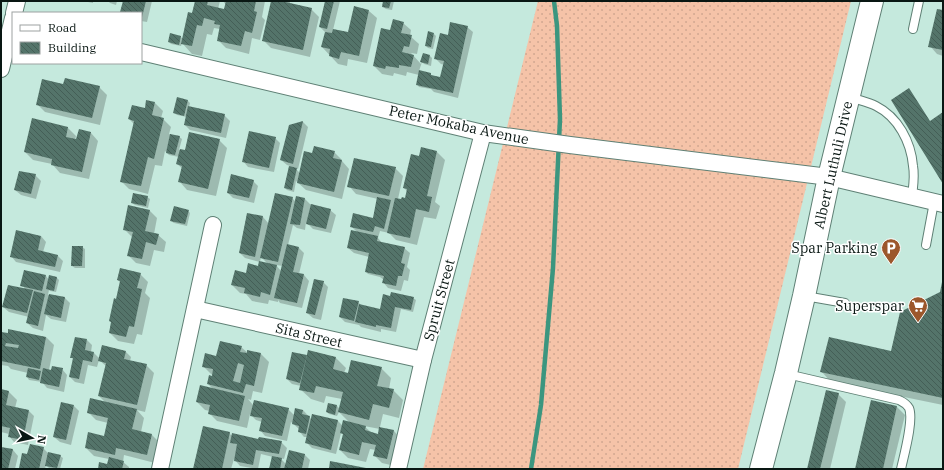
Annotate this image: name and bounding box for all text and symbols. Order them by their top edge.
legend [12,12,142,64]
text: Road [48,20,77,35]
text: Building [48,40,96,55]
street label: Albert Luthuli Drive [810,99,856,231]
street label: Peter Mokaba Avenue [388,101,530,149]
parking icon: Spar Parking [880,237,902,265]
place label: Spar Parking [791,239,877,257]
street label: Spruit Street [419,257,459,343]
supermarket icon: Superspar [907,295,929,323]
place label: Superspar [835,297,905,315]
street label: Sita Street [274,319,344,351]
north arrow [12,418,52,458]
text: N [34,434,49,445]

